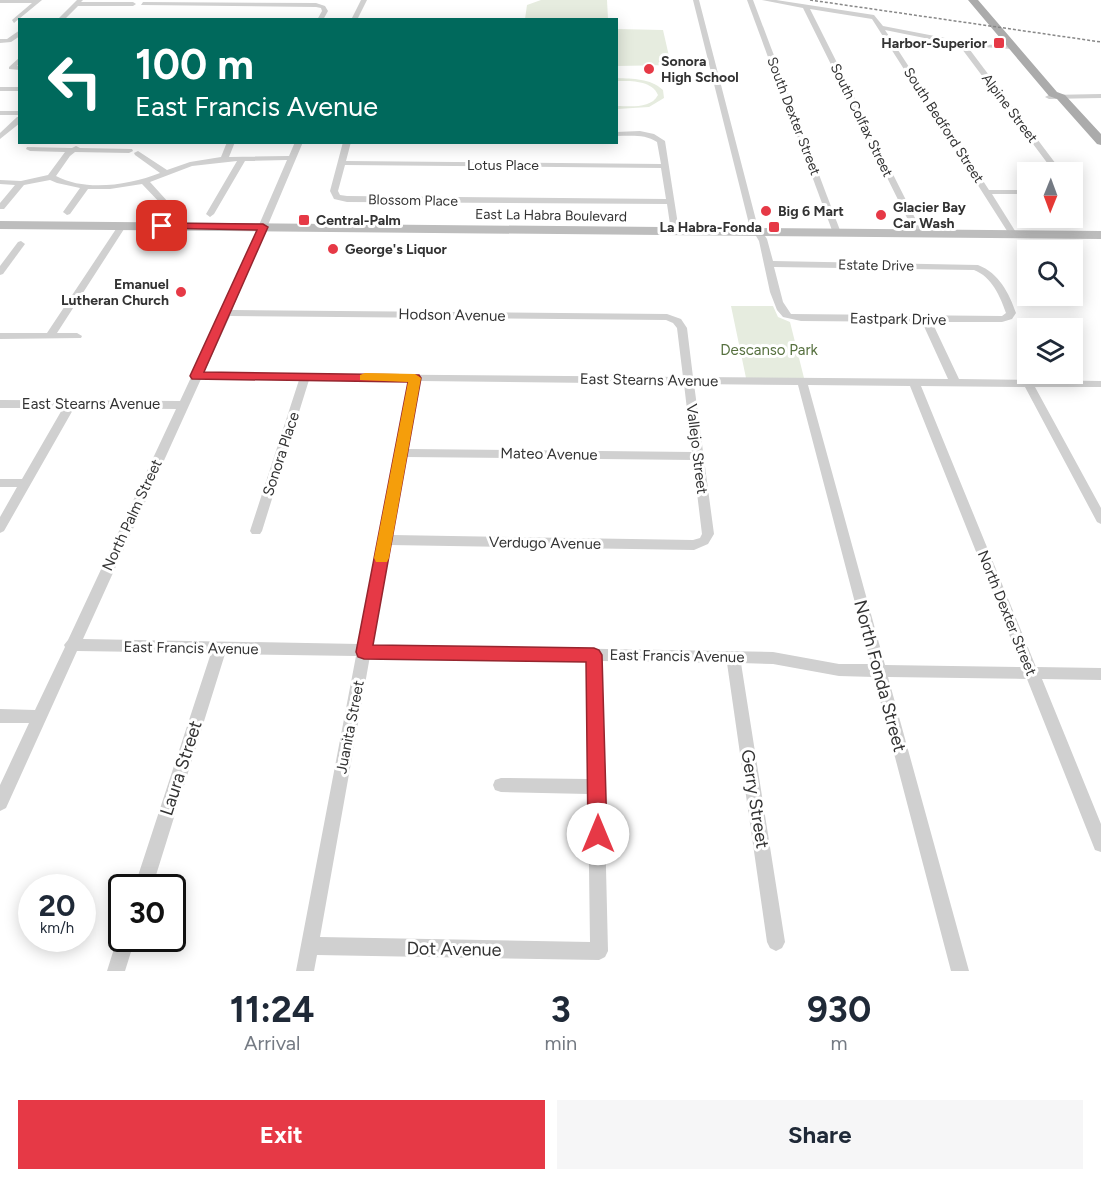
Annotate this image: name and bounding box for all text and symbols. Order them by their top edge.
place label: Harbor-Superior [881,35,988,52]
marker: Harbor-Superior [992,36,1006,50]
text: 100 m [135,39,254,90]
icon: left [36,42,114,120]
place label: Sonora High School [661,53,739,86]
street label: South Dexter Street [763,55,824,178]
street label: South Colfax Street [827,61,896,180]
marker: Sonora High School [642,62,656,76]
street label: South Bedford Street [900,64,987,186]
street label: Alpine Street [978,70,1041,146]
text: East Francis Avenue [135,90,378,123]
street label: Lotus Place [467,157,539,174]
north arrow [1017,162,1083,228]
map controls [1017,162,1083,384]
street label: Blossom Place [368,191,458,210]
place label: Glacier Bay Car Wash [893,199,967,232]
pin [136,200,187,251]
place label: Big 6 Mart [778,203,844,220]
marker: Big 6 Mart [759,204,773,218]
street label: East La Habra Boulevard [475,206,627,225]
marker: Glacier Bay Car Wash [874,208,888,222]
icon: arrive [145,209,178,242]
place label: Central-Palm [316,212,401,229]
marker: Central-Palm [297,213,311,227]
place label: La Habra-Fonda [659,219,762,236]
marker: La Habra-Fonda [767,220,781,234]
button: search [1017,240,1083,306]
place label: George's Liquor [345,241,448,258]
marker: George's Liquor [326,242,340,256]
street label: Estate Drive [838,256,914,275]
place label: Emanuel Lutheran Church [61,276,169,309]
marker: Emanuel Lutheran Church [174,285,188,299]
street label: Hodson Avenue [398,305,506,325]
street label: Eastpark Drive [850,309,946,329]
button: layers [1017,318,1083,384]
park label: Descanso Park [720,341,819,359]
street label: East Stearns Avenue [580,370,718,390]
street label: East Stearns Avenue [22,395,160,413]
street label: Vallejo Street [683,403,711,495]
street label: Sonora Place [259,410,303,498]
street label: Mateo Avenue [500,444,598,464]
street label: North Palm Street [98,456,166,574]
street label: Verdugo Avenue [489,533,601,553]
street label: North Dexter Street [974,548,1040,678]
street label: North Fonda Street [849,598,911,755]
street label: East Francis Avenue [123,638,259,658]
street label: East Francis Avenue [609,646,745,666]
street label: Juanita Street [332,679,368,775]
street label: Laura Street [155,717,207,818]
street label: Gerry Street [736,748,774,850]
position arrow [566,802,630,866]
speed limit sign: 30 [108,874,186,952]
text: 20 [39,887,75,924]
text: km/h [40,919,74,937]
street label: Dot Avenue [406,937,502,961]
text: 11:24 [230,988,315,1031]
text: 3 [551,988,571,1031]
text: 930 [807,988,871,1031]
text: Arrival [244,1031,300,1055]
text: min [544,1031,577,1055]
text: m [831,1031,848,1055]
button: Exit [18,1100,545,1169]
button: Share [557,1100,1083,1169]

